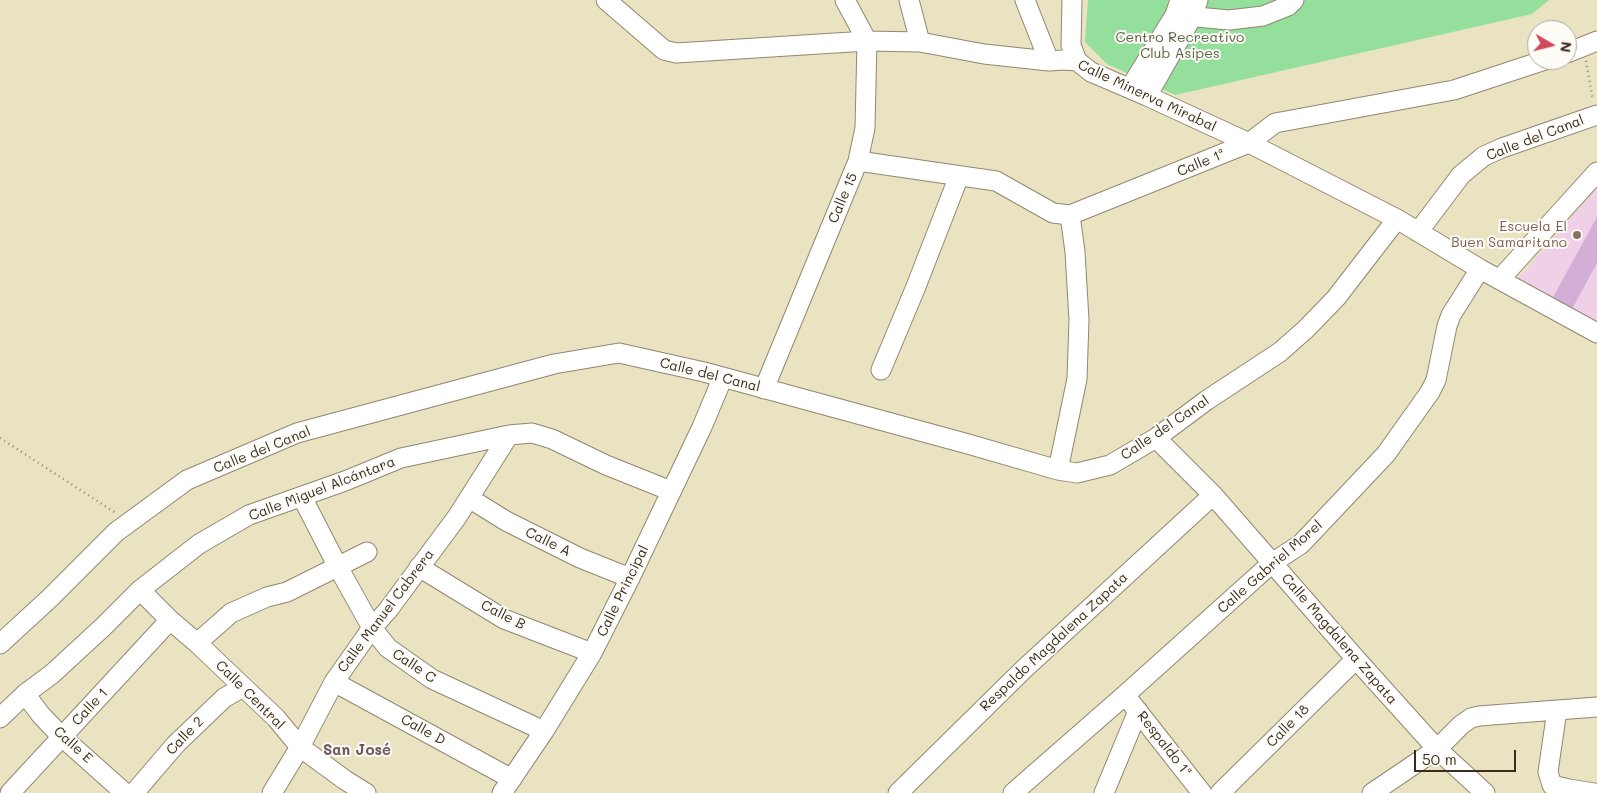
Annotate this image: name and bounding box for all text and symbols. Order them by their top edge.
north arrow [1527,20,1577,70]
park label: Centro Recreativo Club Asipes [1116,30,1244,62]
text: N [1556,40,1577,54]
street label: Calle Minerva Mirabal [1075,57,1219,135]
street label: Calle del Canal [1484,112,1586,164]
street label: Calle 1ª [1175,146,1227,180]
street label: Calle 15 [825,170,861,226]
place label: Escuela El Buen Samaritano [1451,219,1567,252]
marker: Escuela El Buen Samaritano [1571,229,1583,241]
street label: Calle del Canal [658,354,762,396]
street label: Calle del Canal [1118,392,1212,464]
street label: Calle del Canal [211,423,313,477]
street label: Calle Miguel Alcántara [246,453,398,525]
street label: Calle Gabriel Morel [1214,517,1326,617]
street label: Calle A [522,524,574,560]
street label: Calle Principal [594,542,652,640]
street label: Calle Manuel Cabrera [334,546,438,676]
street label: Respaldo Magdalena Zapata [977,569,1131,715]
street label: Calle Magdalena Zapata [1278,570,1400,708]
street label: Calle B [478,597,528,633]
street label: Calle C [389,645,439,687]
street label: Calle Central [212,657,288,733]
street label: Calle 1 [68,685,112,729]
street label: Calle 18 [1263,701,1313,751]
street label: Respaldo 1ª [1133,708,1195,780]
street label: Calle D [398,711,448,749]
street label: Calle 2 [163,713,207,759]
street label: Calle E [50,723,96,767]
scale bar [1417,740,1520,772]
district label: San José [323,741,391,759]
text: 50 m [1422,749,1457,769]

